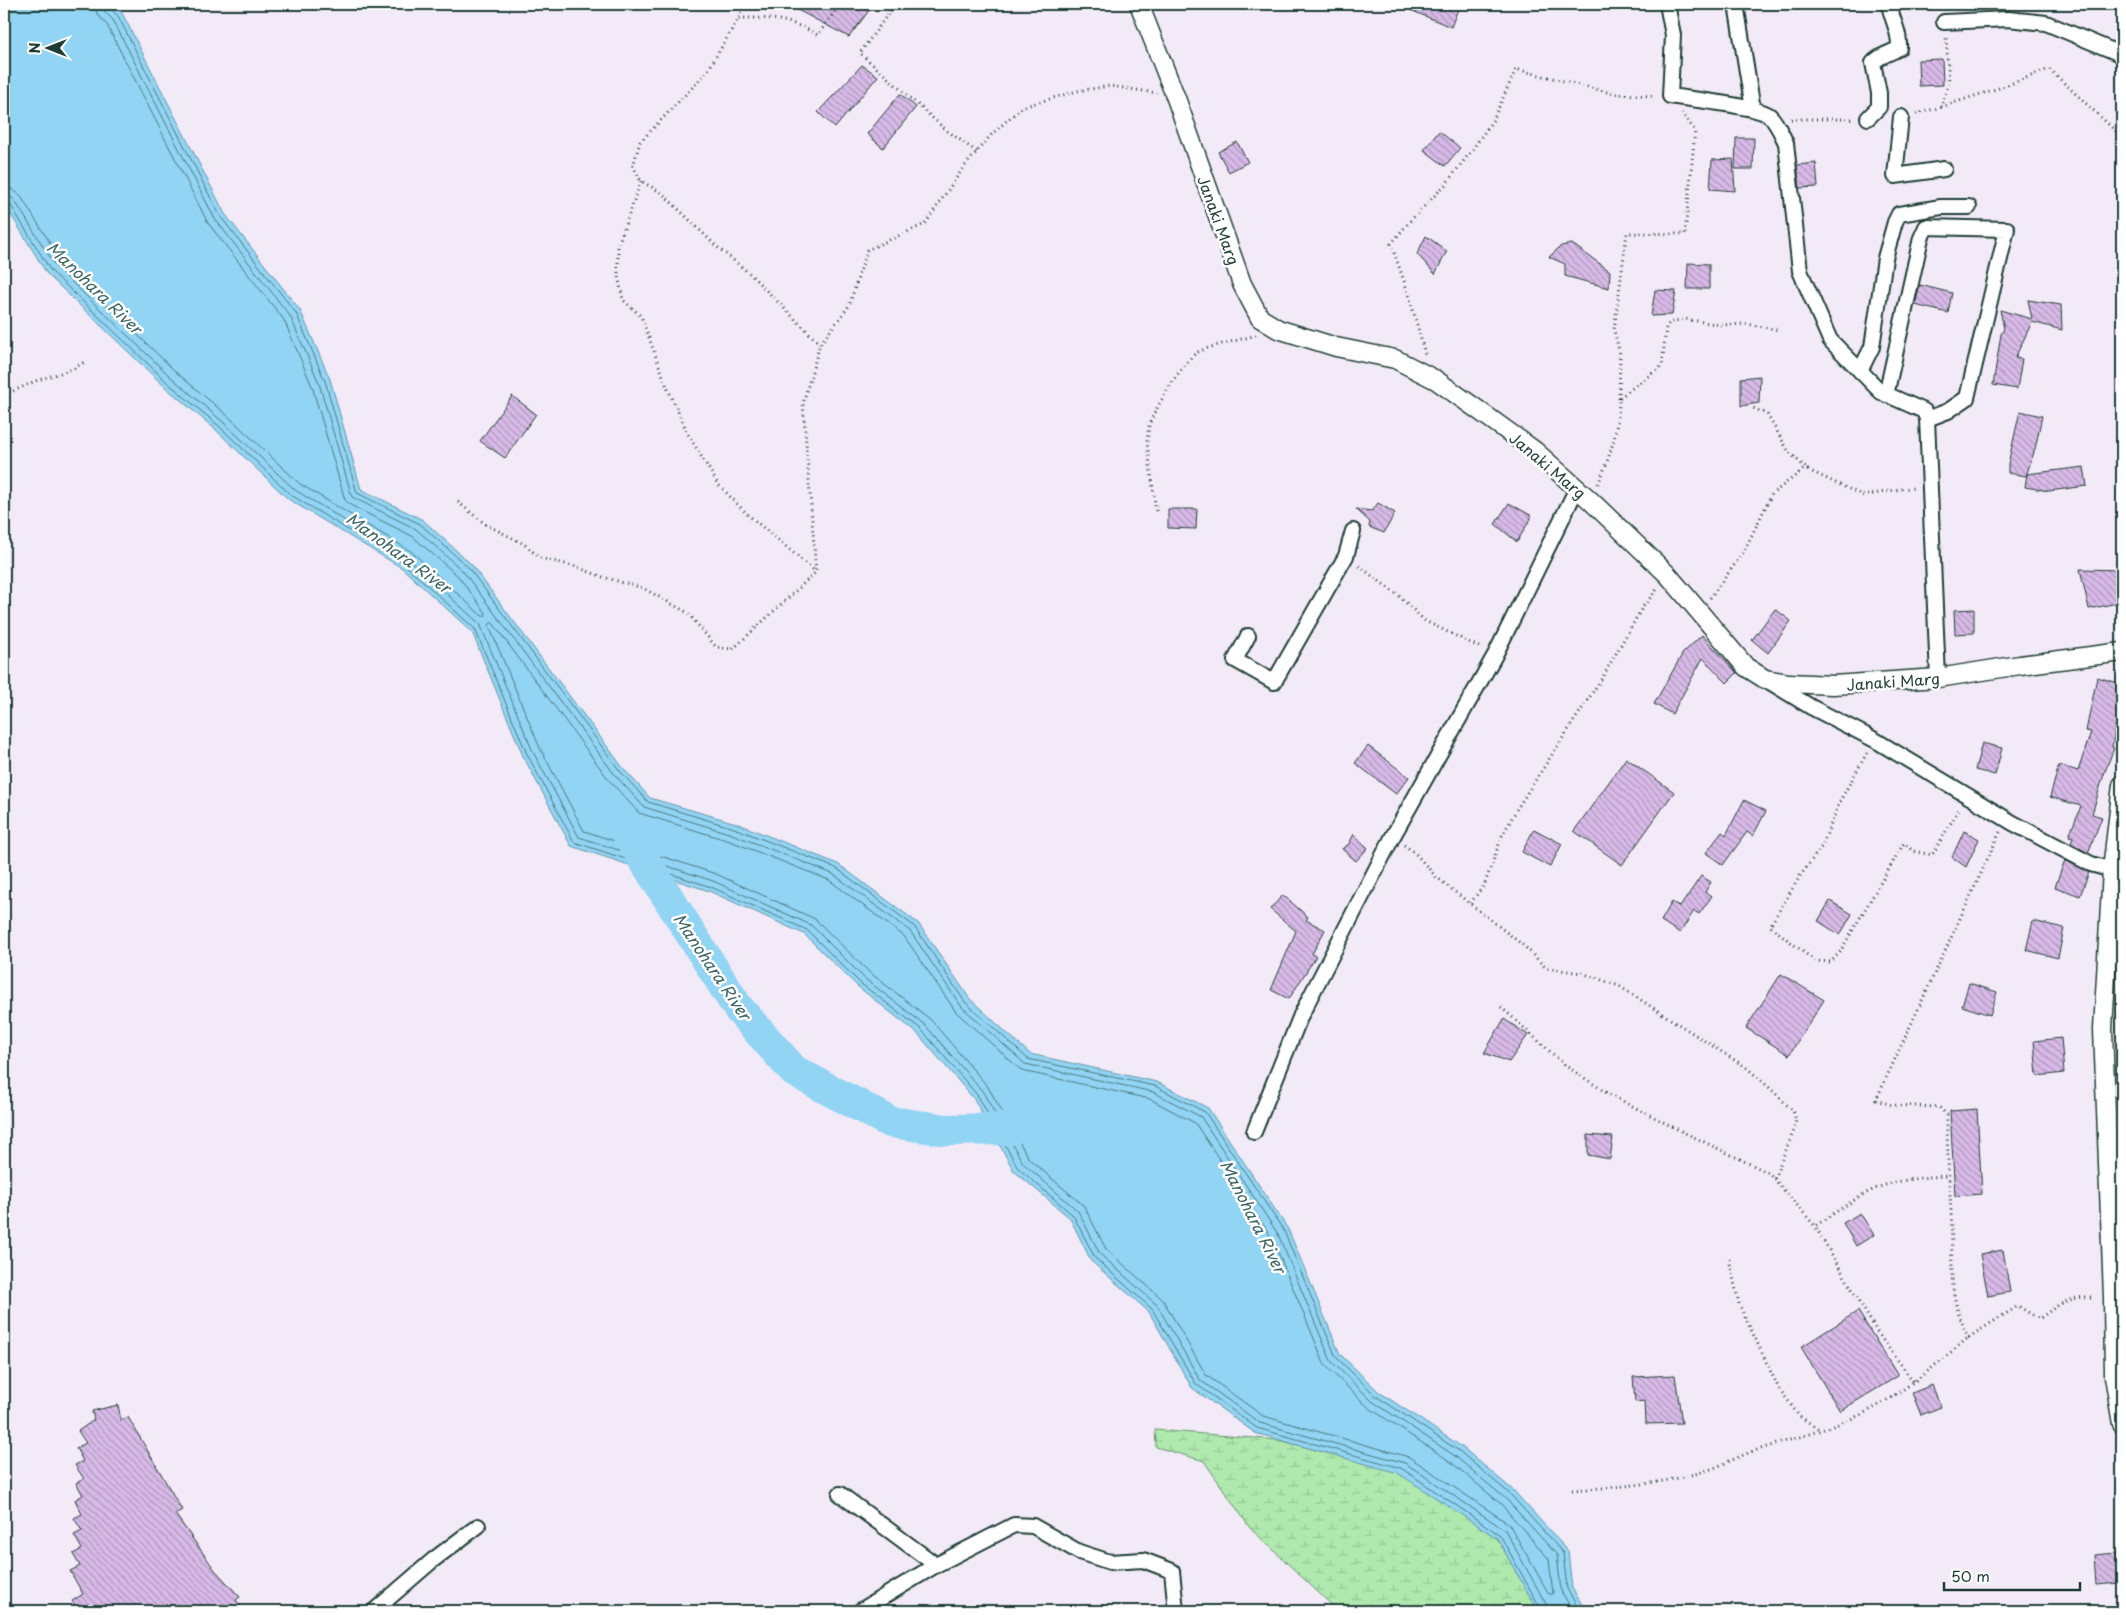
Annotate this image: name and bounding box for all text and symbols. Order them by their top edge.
north arrow [22,22,72,72]
text: N [24,42,45,54]
street label: Janaki Marg [1192,172,1246,268]
water label: Manohara River [42,235,150,340]
street label: Janaki Marg [1505,426,1591,504]
water label: Manohara River [342,506,458,599]
street label: Janaki Marg [1846,666,1940,696]
water label: Manohara River [668,908,759,1026]
water label: Manohara River [1215,1155,1294,1279]
scale bar [1944,1560,2080,1592]
text: 50 m [1951,1564,1990,1587]

